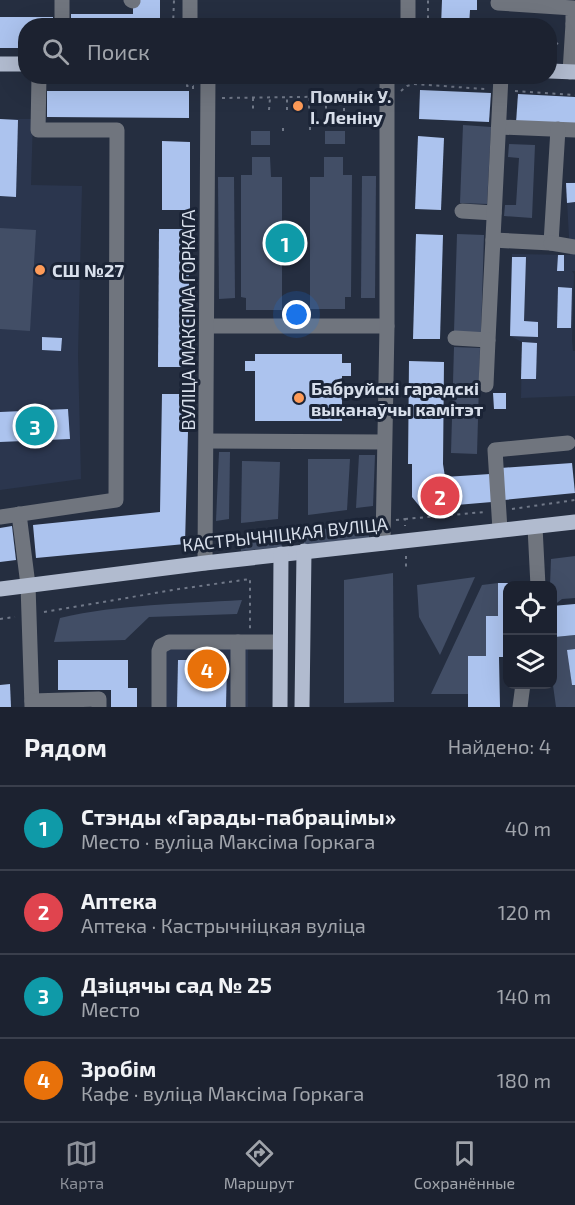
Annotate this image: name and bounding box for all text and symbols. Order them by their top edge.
search box [18,18,557,84]
icon: search [39,35,72,68]
text: Поиск [87,38,150,64]
place label: Помнік У. І. Леніну [310,85,391,128]
marker: Помнік У. І. Леніну [291,99,305,113]
street label: ВУЛІЦА МАКСІМА ГОРКАГА [177,209,199,430]
pin: 1 [266,220,304,266]
place label: СШ №27 [52,259,124,281]
marker: СШ №27 [33,263,47,277]
your location [282,300,311,329]
place label: Бабруйскі гарадскі выканаўчы камітэт [311,377,483,420]
marker: Бабруйскі гарадскі выканаўчы камітэт [292,391,306,405]
pin: 3 [15,404,54,448]
pin: 2 [420,474,460,518]
street label: КАСТРЫЧНІЦКАЯ ВУЛІЦА [181,512,390,556]
map controls [503,581,557,689]
button: locate [503,581,557,635]
button: layers [503,635,557,689]
pin: 4 [188,646,226,692]
text: Рядом [24,731,107,762]
text: Найдено: 4 [448,734,551,758]
text: Стэнды «Гарады-пабрацімы» [81,803,396,829]
text: 1 [39,816,48,840]
text: 40 m [505,816,551,840]
text: Место · вуліца Максіма Горкага [81,829,375,853]
text: Аптека [81,887,157,913]
text: 2 [38,900,49,924]
text: 120 m [498,900,551,924]
text: Аптека · Кастрычніцкая вуліца [81,913,366,937]
text: Дзіцячы сад № 25 [81,971,272,997]
text: 3 [38,984,49,1008]
text: 140 m [497,984,551,1008]
text: Место [81,997,140,1021]
text: Зробім [81,1055,156,1081]
text: 4 [37,1068,50,1092]
text: 180 m [497,1068,551,1092]
text: Кафе · вуліца Максіма Горкага [81,1081,364,1105]
tab: Карта [60,1137,104,1192]
tab: Маршрут [224,1137,294,1192]
tab: Сохранённые [414,1137,515,1192]

